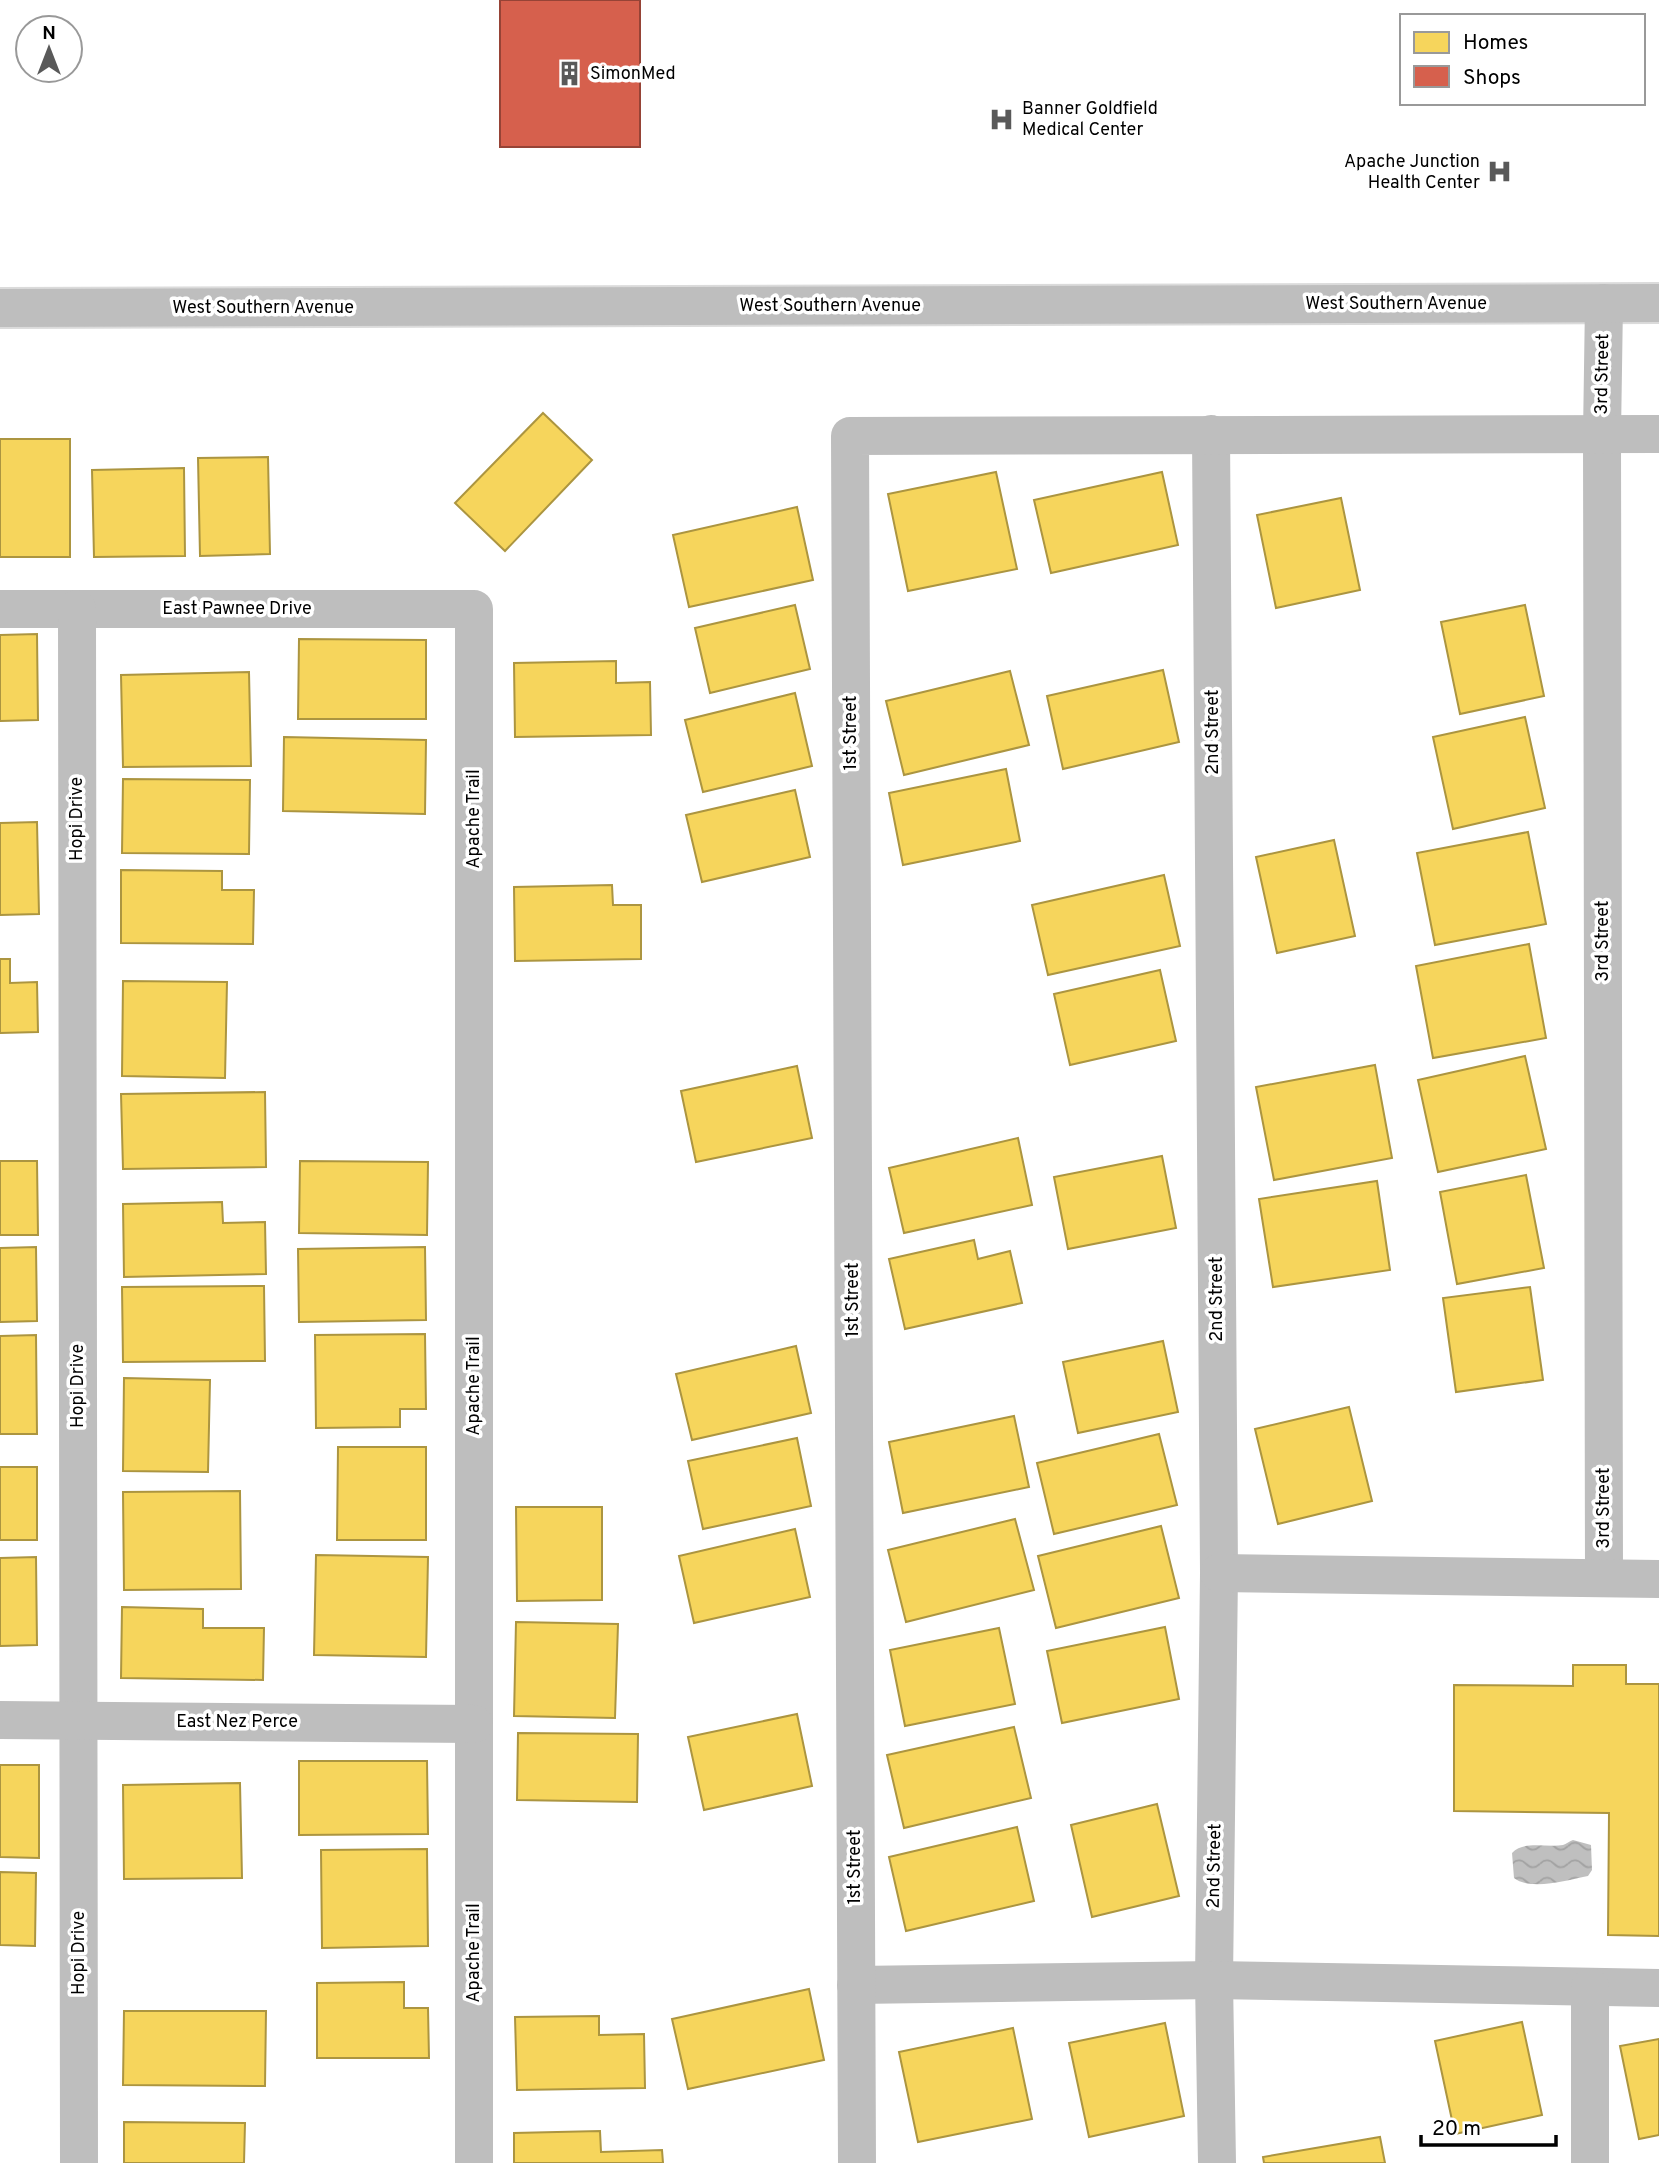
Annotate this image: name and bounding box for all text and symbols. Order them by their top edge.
north arrow [14,14,84,84]
legend [1400,14,1645,105]
text: N [42,22,56,46]
text: Homes [1463,30,1528,57]
building icon: SimonMed [556,60,584,88]
place label: SimonMed [590,63,676,86]
text: Shops [1463,65,1521,92]
place label: Banner Goldfield Medical Center [1022,98,1158,142]
hospital icon: Banner Goldfield Medical Center [988,105,1016,133]
place label: Apache Junction Health Center [1344,151,1480,195]
hospital icon: Apache Junction Health Center [1486,158,1514,186]
street label: West Southern Avenue [1305,293,1487,316]
street label: West Southern Avenue [739,295,921,318]
street label: West Southern Avenue [172,297,354,320]
street label: 3rd Street [1591,333,1615,415]
street label: East Pawnee Drive [162,598,312,621]
street label: 2nd Street [1202,689,1225,775]
street label: 1st Street [840,695,863,771]
street label: Apache Trail [463,769,486,869]
street label: Hopi Drive [66,777,89,861]
street label: 3rd Street [1592,900,1615,982]
street label: 2nd Street [1206,1256,1229,1342]
street label: 1st Street [842,1262,865,1338]
street label: Apache Trail [463,1336,486,1436]
street label: Hopi Drive [67,1344,90,1428]
street label: 3rd Street [1593,1467,1616,1549]
street label: East Nez Perce [176,1711,298,1734]
street label: 2nd Street [1203,1823,1227,1909]
street label: 1st Street [844,1829,867,1905]
street label: Apache Trail [463,1903,486,2003]
street label: Hopi Drive [68,1911,91,1995]
scale bar [1421,2104,1556,2148]
text: 20 m [1432,2116,1481,2143]

